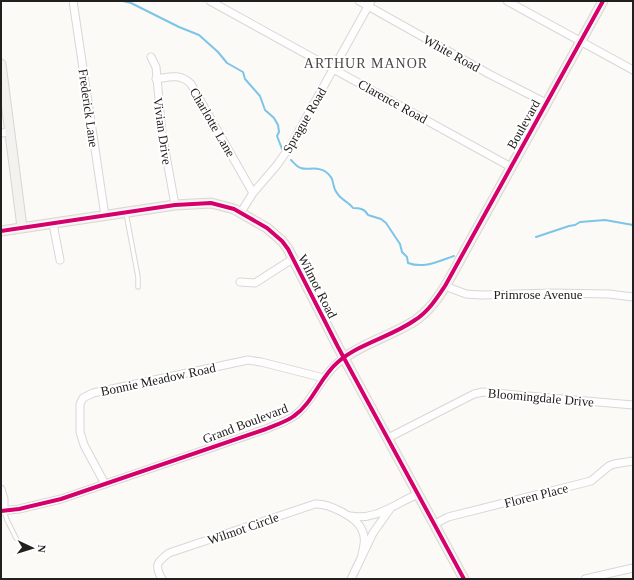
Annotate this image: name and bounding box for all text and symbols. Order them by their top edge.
street label: White Road [421,32,483,75]
district label: ARTHUR MANOR [304,56,428,71]
street label: Frederick Lane [76,68,101,148]
street label: Clarence Road [355,76,430,127]
street label: Sprague Road [280,84,329,156]
street label: Charlotte Lane [187,85,239,160]
street label: Boulevard [504,96,543,152]
street label: Vivian Drive [150,97,175,166]
street label: Wilmot Road [295,252,340,321]
street label: Primrose Avenue [494,287,583,302]
street label: Bonnie Meadow Road [99,360,217,399]
street label: Bloomingdale Drive [487,385,595,410]
street label: Grand Boulevard [201,400,290,447]
street label: Floren Place [503,480,570,511]
street label: Wilmot Circle [206,509,281,548]
north arrow [12,528,52,568]
text: N [36,544,48,553]

